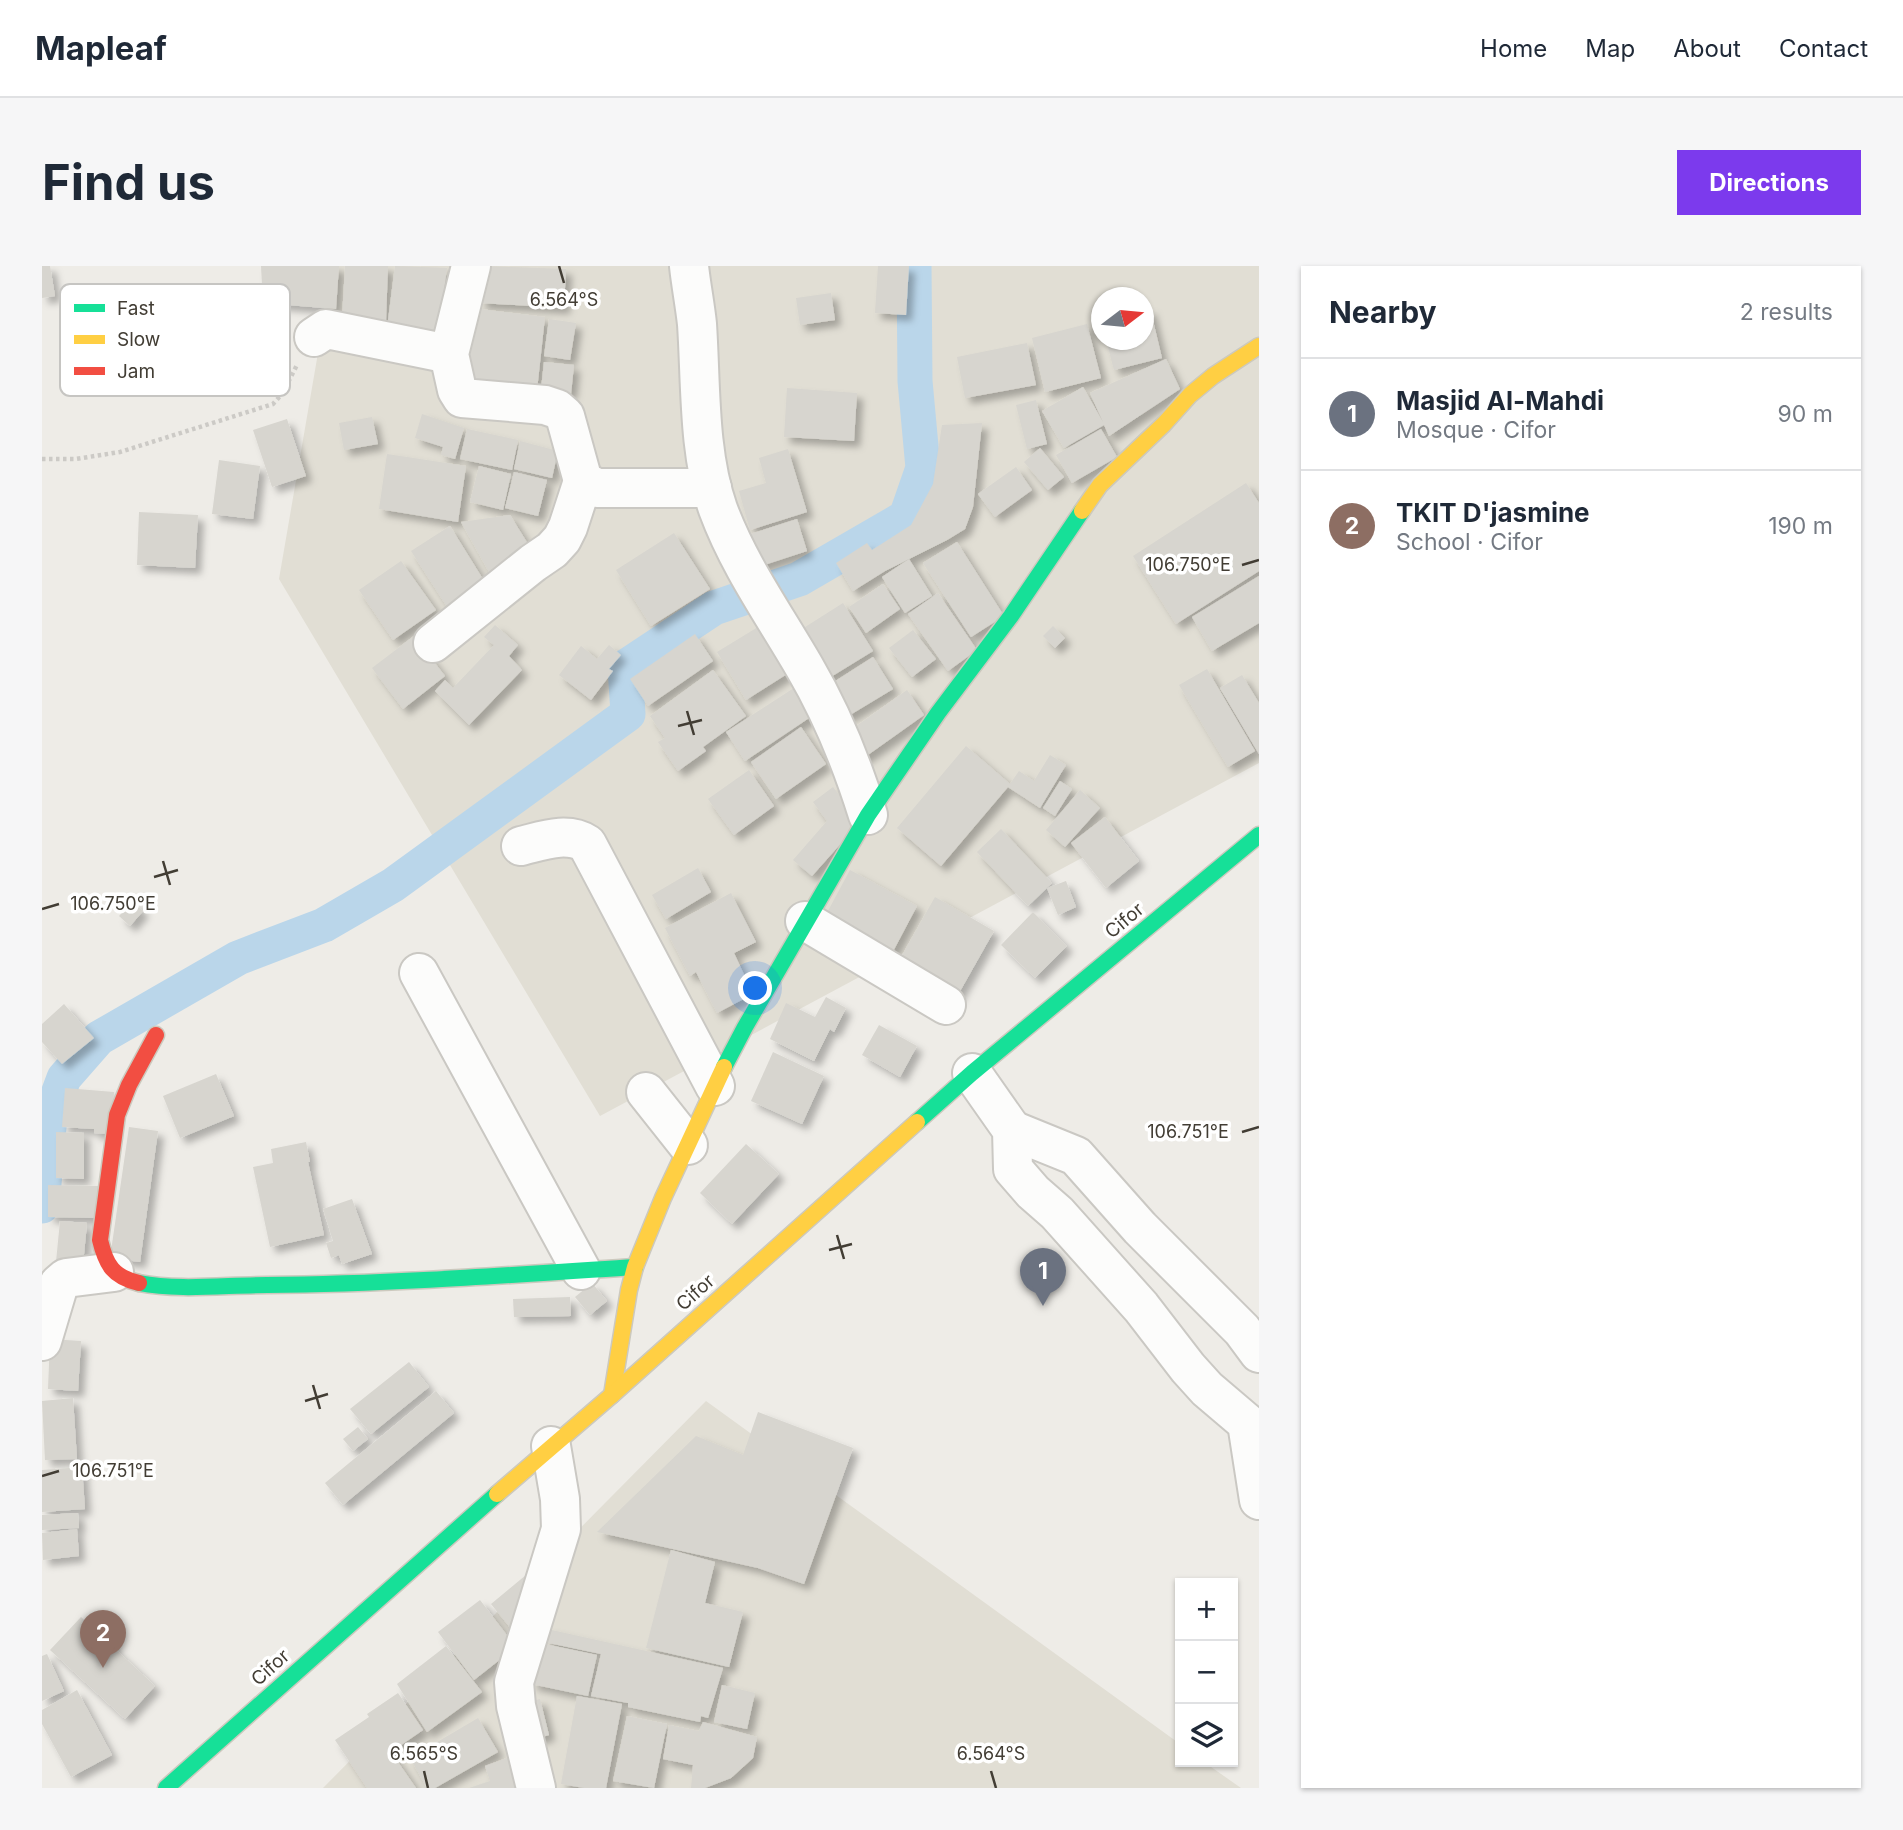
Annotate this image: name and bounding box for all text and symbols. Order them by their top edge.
text: Mapleaf [35,28,167,68]
text: Home [1480,34,1547,63]
text: Map [1585,34,1635,63]
text: About [1673,34,1741,63]
text: Contact [1779,34,1868,63]
button: Directions [1677,150,1861,215]
text: Find us [42,153,215,212]
legend [60,284,290,396]
north arrow [1091,287,1154,350]
text: 6.564°S [530,289,598,310]
text: Nearby [1329,294,1437,330]
text: Fast [117,297,155,320]
text: 2 results [1740,298,1833,326]
text: Slow [117,328,160,351]
text: Jam [117,360,155,383]
text: Masjid Al-Mahdi [1396,385,1604,416]
text: 1 [1347,400,1357,428]
text: 90 m [1778,400,1833,428]
text: Mosque · Cifor [1396,416,1556,444]
text: TKIT D'jasmine [1396,497,1590,528]
text: 2 [1345,512,1359,540]
text: 190 m [1768,512,1833,540]
text: School · Cifor [1396,528,1543,556]
text: 106.750°E [1145,554,1231,575]
text: 106.750°E [70,893,156,914]
street label: Cifor [1100,898,1148,943]
your location [738,971,772,1005]
text: 106.751°E [1147,1121,1229,1142]
pin: 1 [1020,1248,1066,1306]
street label: Cifor [671,1269,719,1315]
text: 106.751°E [72,1460,154,1481]
map controls [1175,1578,1238,1767]
button: + [1175,1578,1238,1641]
pin: 2 [80,1610,126,1668]
button: − [1175,1641,1238,1704]
street label: Cifor [246,1644,294,1690]
button: layers [1175,1704,1238,1767]
text: 6.565°S [390,1743,458,1764]
text: 6.564°S [957,1743,1025,1764]

